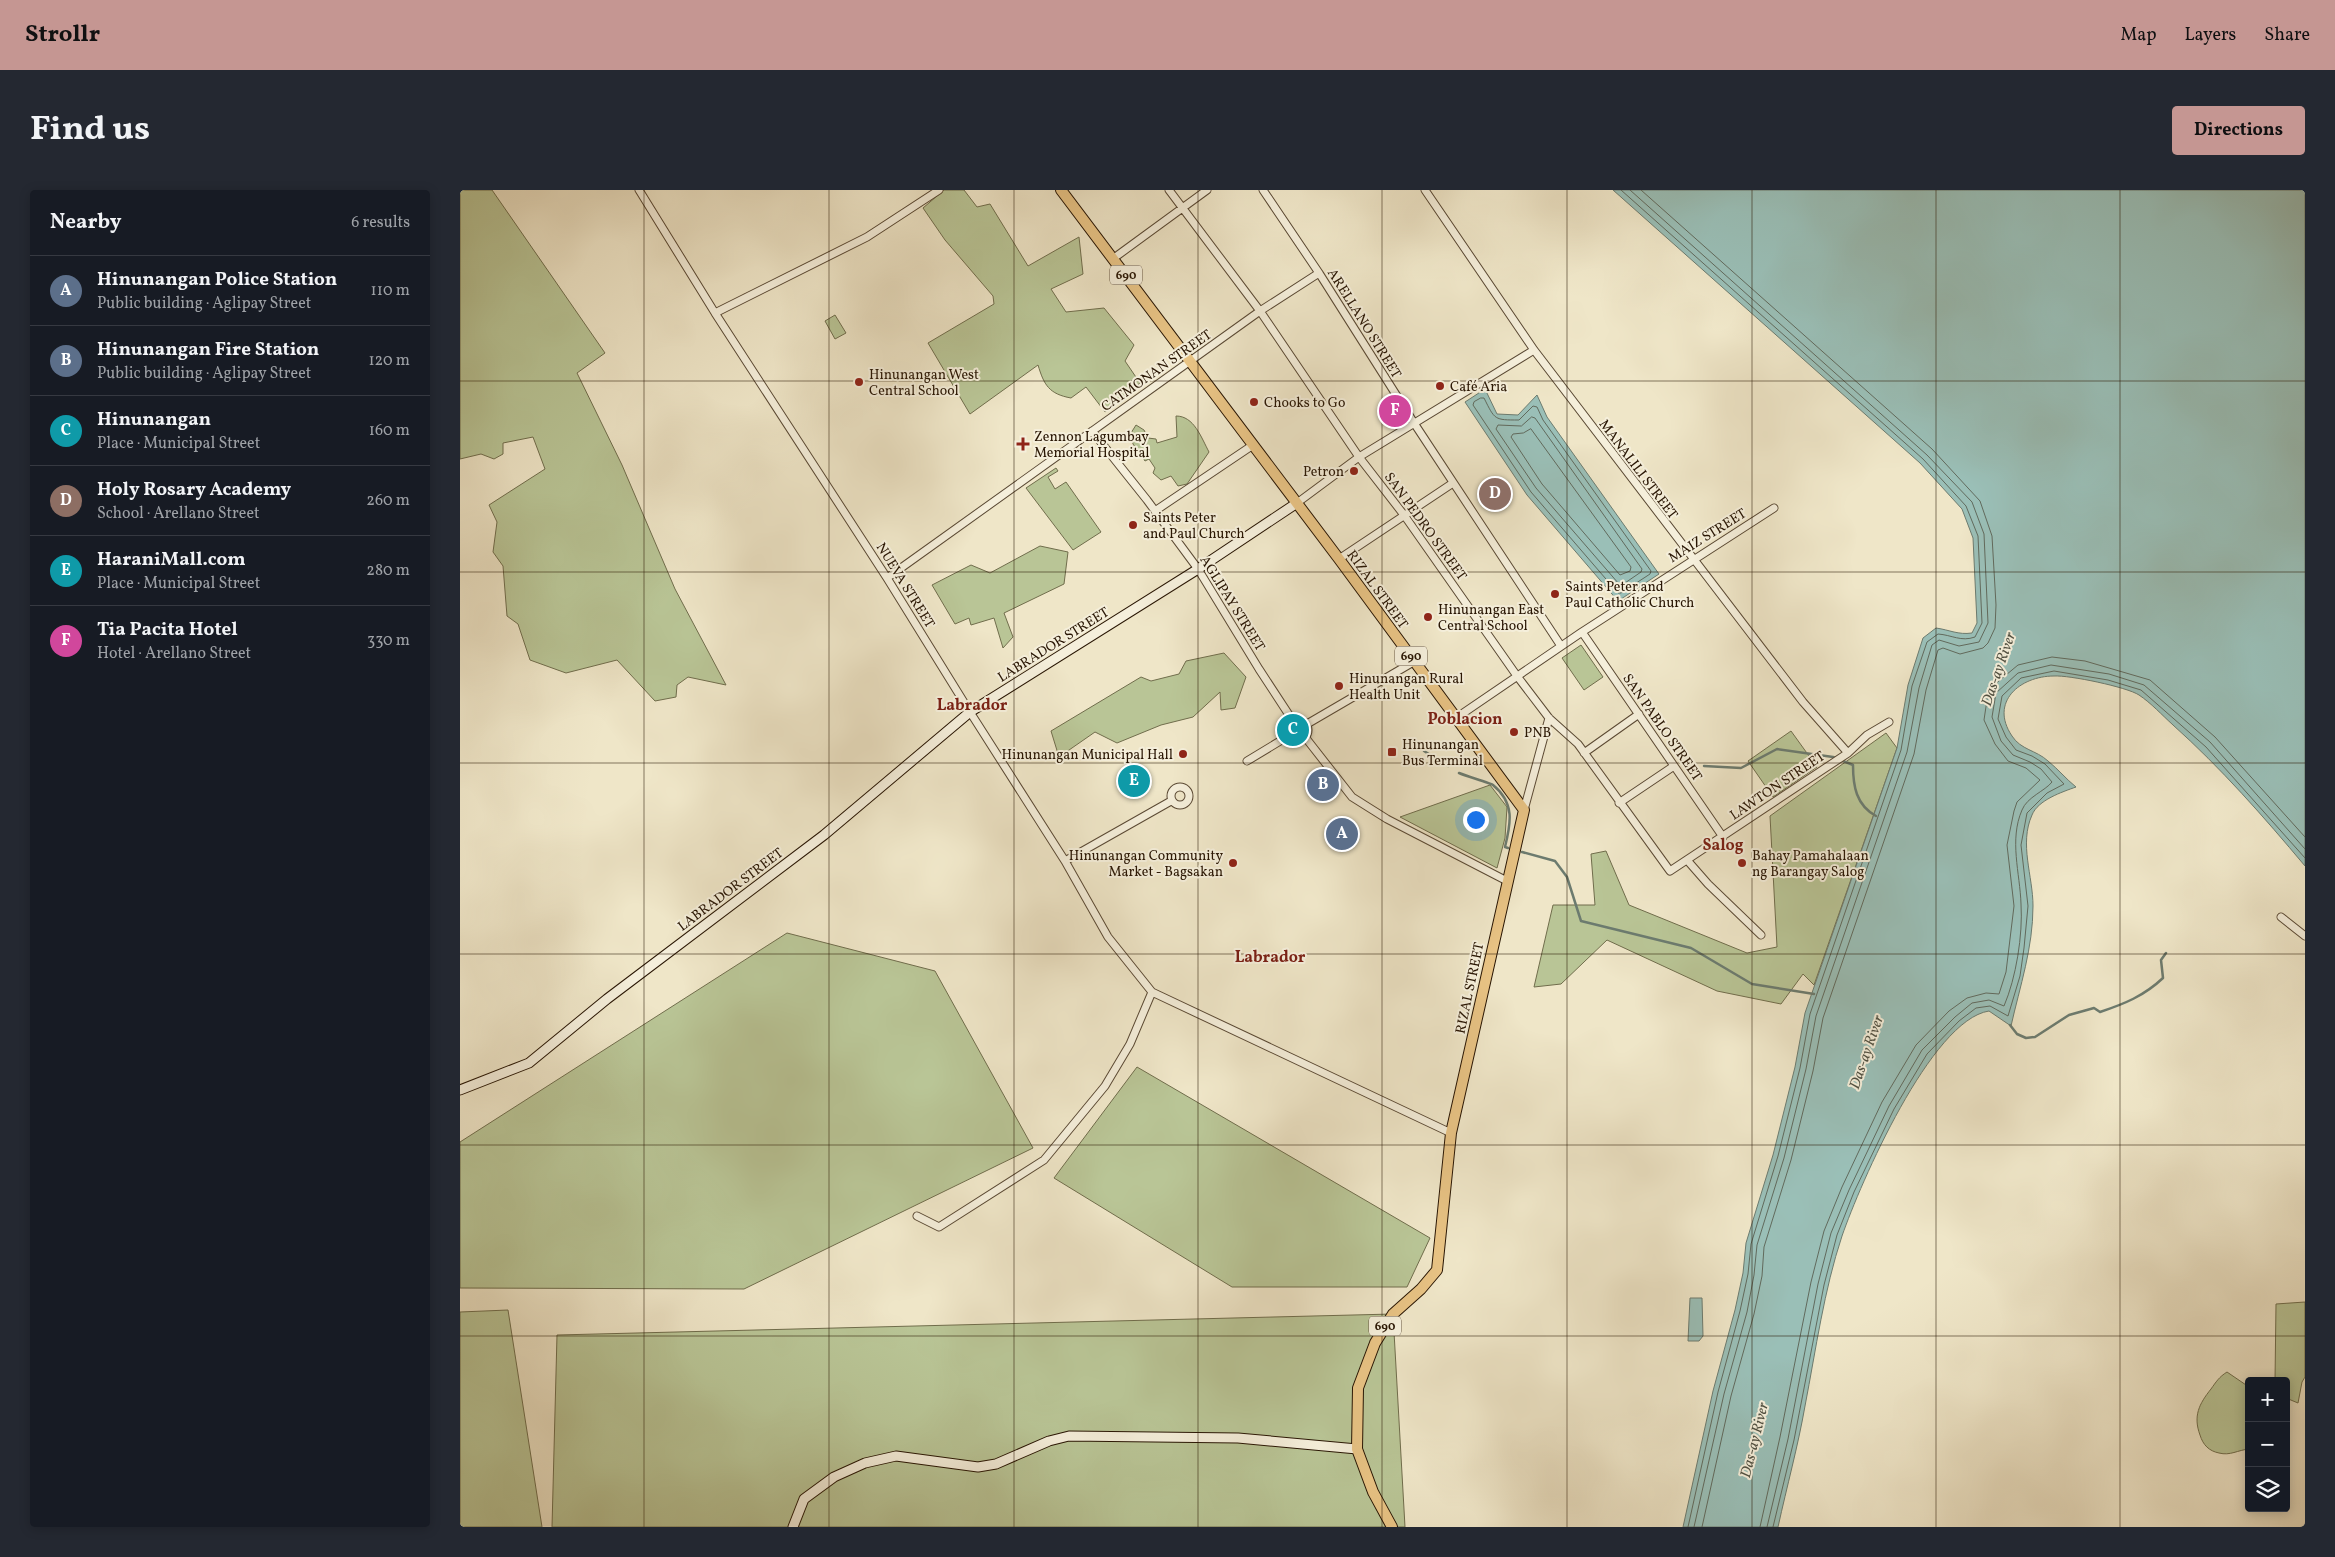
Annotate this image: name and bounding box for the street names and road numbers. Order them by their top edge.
street label: ARELLANO STREET [1322,265,1405,382]
road number: 690 [1110,266,1142,284]
street label: CATMONAN STREET [1098,326,1216,417]
street label: MANALILI STREET [1594,416,1682,524]
street label: SAN PEDRO STREET [1379,469,1471,585]
street label: MAIZ STREET [1665,505,1750,568]
street label: NUEVA STREET [871,539,939,632]
street label: RIZAL STREET [1342,547,1412,633]
street label: AGLIPAY STREET [1195,552,1269,655]
street label: LABRADOR STREET [994,603,1113,687]
road number: 690 [1395,646,1427,666]
street label: SAN PABLO STREET [1618,670,1706,785]
street label: LAWTON STREET [1727,747,1829,825]
street label: LABRADOR STREET [674,844,788,936]
street label: RIZAL STREET [1451,941,1489,1036]
road number: 690 [1369,1316,1401,1336]

